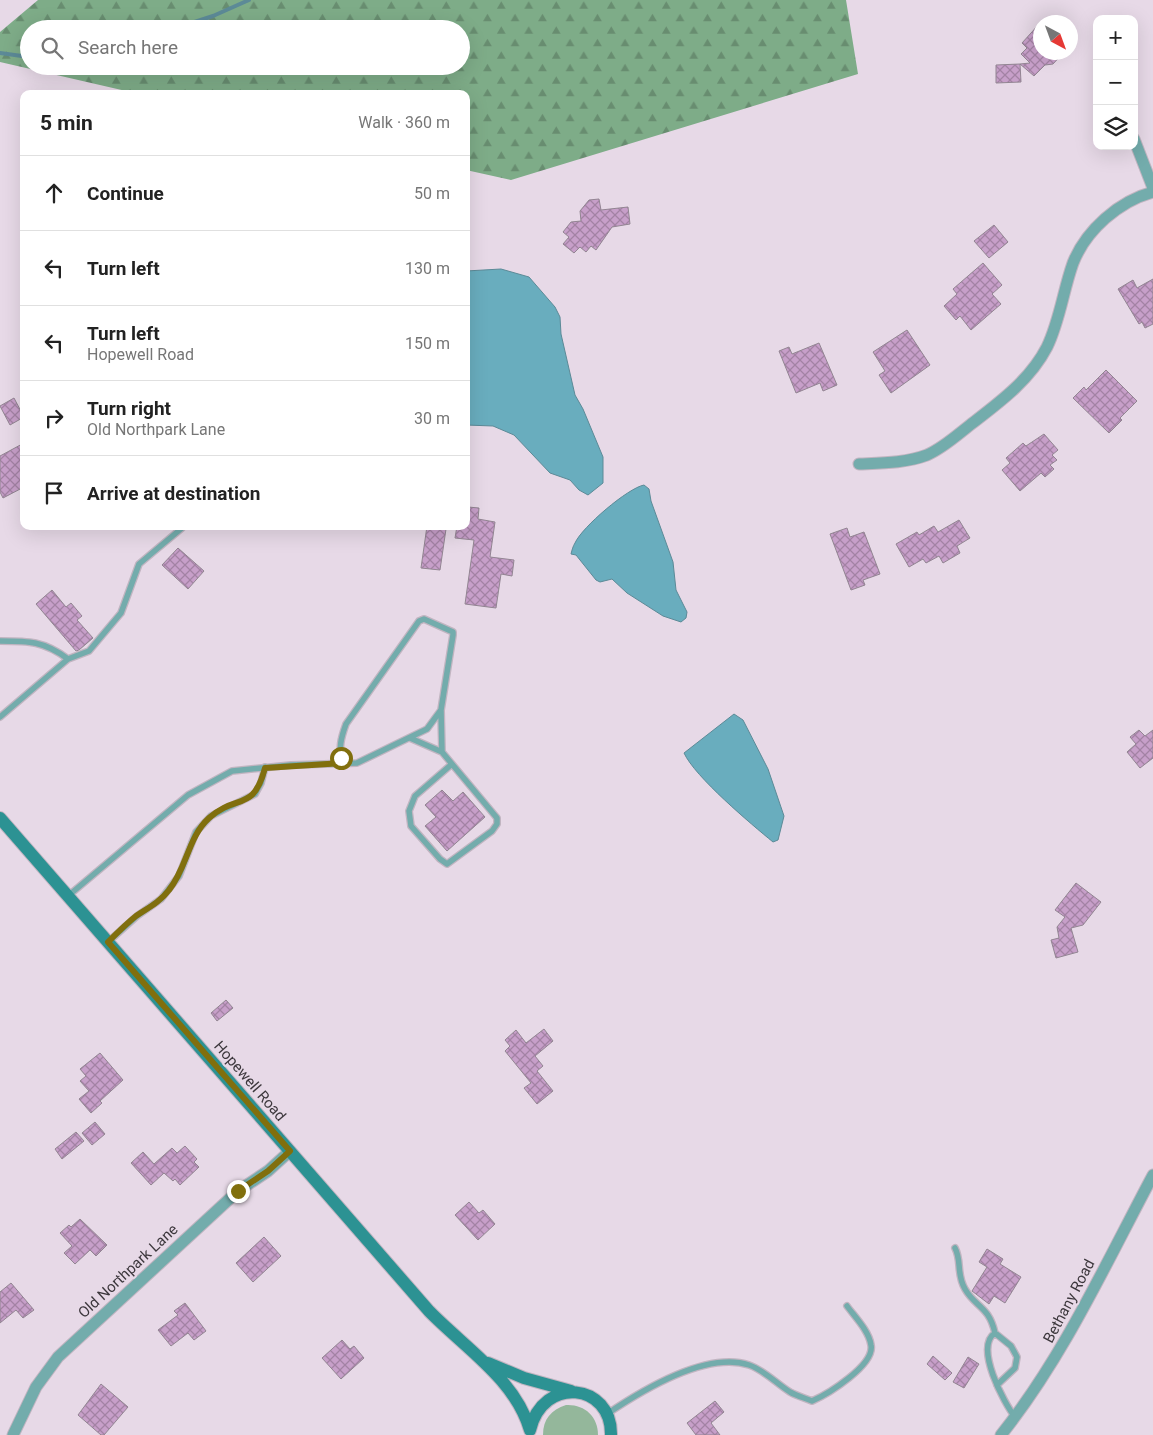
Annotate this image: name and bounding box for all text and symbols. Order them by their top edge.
north arrow [1033,15,1078,60]
map controls [1093,15,1138,150]
button: + [1093,15,1138,60]
search box [20,20,470,75]
icon: search [38,34,66,62]
text: Search here [78,36,178,59]
button: − [1093,60,1138,105]
button: layers [1093,105,1138,150]
text: 5 min [40,111,93,135]
text: Walk · 360 m [358,113,450,132]
icon: ahead [40,179,68,207]
text: Continue [87,182,164,205]
text: 50 m [414,184,450,203]
icon: left [40,254,68,282]
text: Turn left [87,257,160,280]
text: 130 m [405,259,450,278]
text: Turn left [87,322,160,345]
icon: left [40,329,68,357]
text: 150 m [405,334,450,353]
text: Hopewell Road [87,345,194,364]
text: Turn right [87,397,171,420]
icon: right [40,404,68,432]
text: 30 m [414,409,450,428]
text: Old Northpark Lane [87,420,225,439]
icon: arrive [40,479,68,507]
text: Arrive at destination [87,482,260,505]
route start [330,747,353,770]
street label: Hopewell Road [210,1037,290,1125]
route end [227,1180,250,1203]
street label: Old Northpark Lane [75,1220,182,1322]
street label: Bethany Road [1039,1256,1099,1346]

